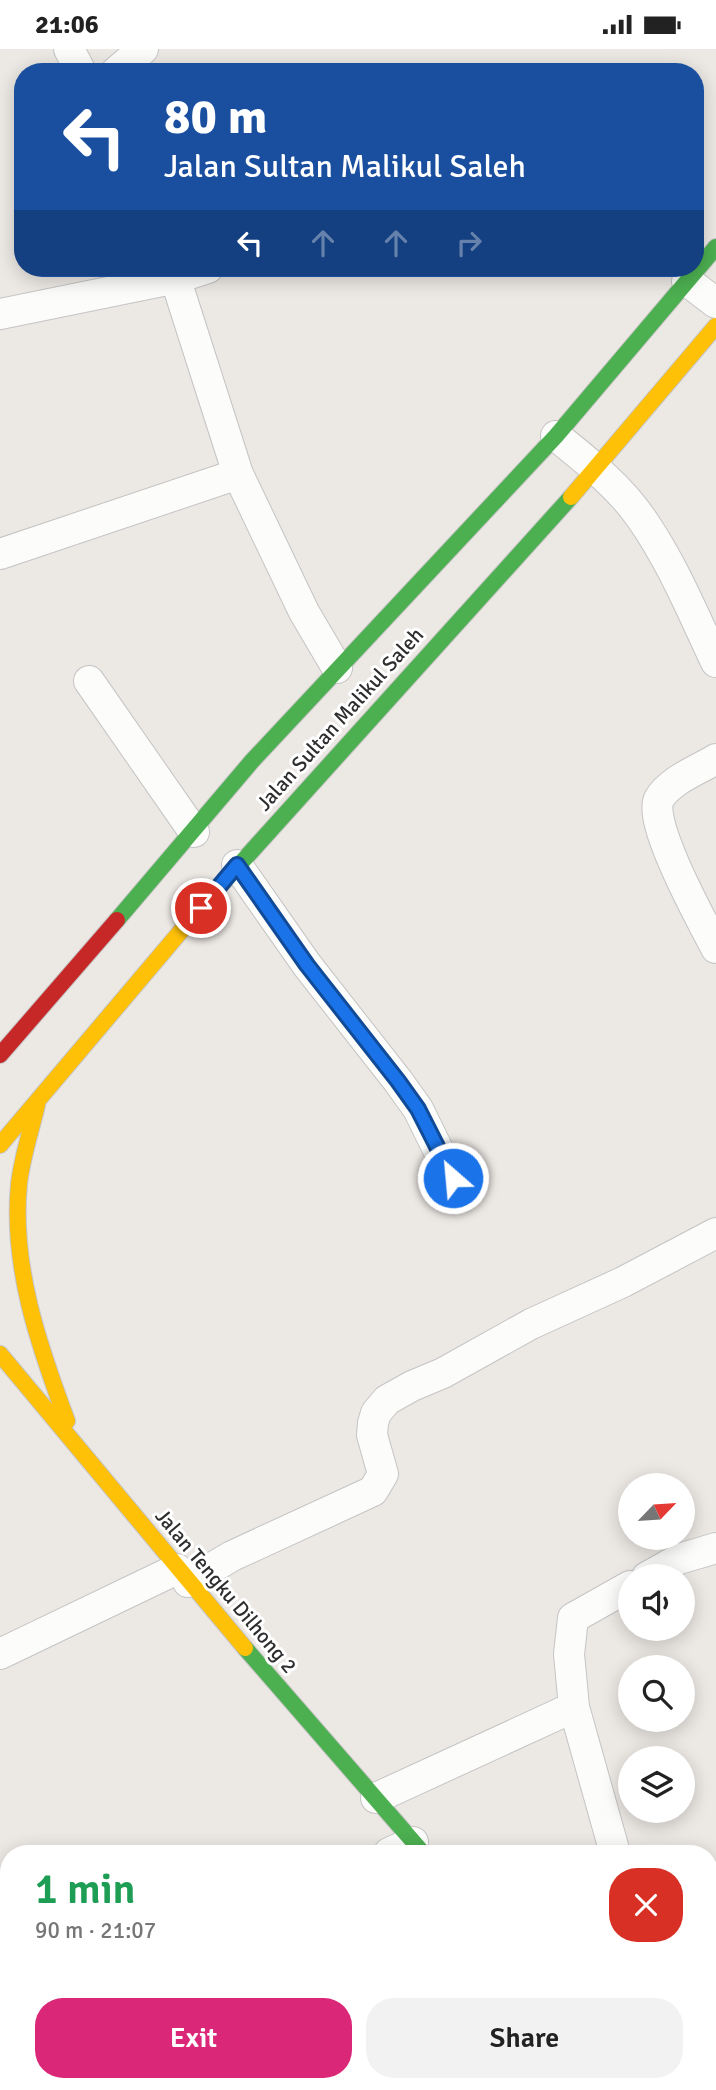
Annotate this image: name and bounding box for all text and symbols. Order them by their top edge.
text: 21:06 [35,9,99,41]
text: 80 m [164,87,267,147]
icon: left [49,91,140,182]
text: Jalan Sultan Malikul Saleh [164,147,526,186]
icon: left [231,224,269,262]
icon: ahead [304,224,342,262]
icon: ahead [377,224,415,262]
icon: right [450,224,488,262]
street label: Jalan Sultan Malikul Saleh [251,622,429,816]
pin [171,878,231,938]
icon: arrive [182,889,220,927]
position arrow [416,1141,490,1215]
north arrow [618,1473,695,1551]
map controls [618,1473,695,1823]
street label: Jalan Tengku Dilhong 2 [150,1503,302,1679]
button: sound [618,1564,695,1641]
button: search [618,1655,695,1732]
button: layers [618,1746,695,1823]
text: 1 min [35,1864,136,1915]
button: close [609,1868,683,1942]
text: 90 m · 21:07 [35,1916,156,1945]
button: Exit [35,1998,352,2078]
button: Share [366,1998,683,2078]

